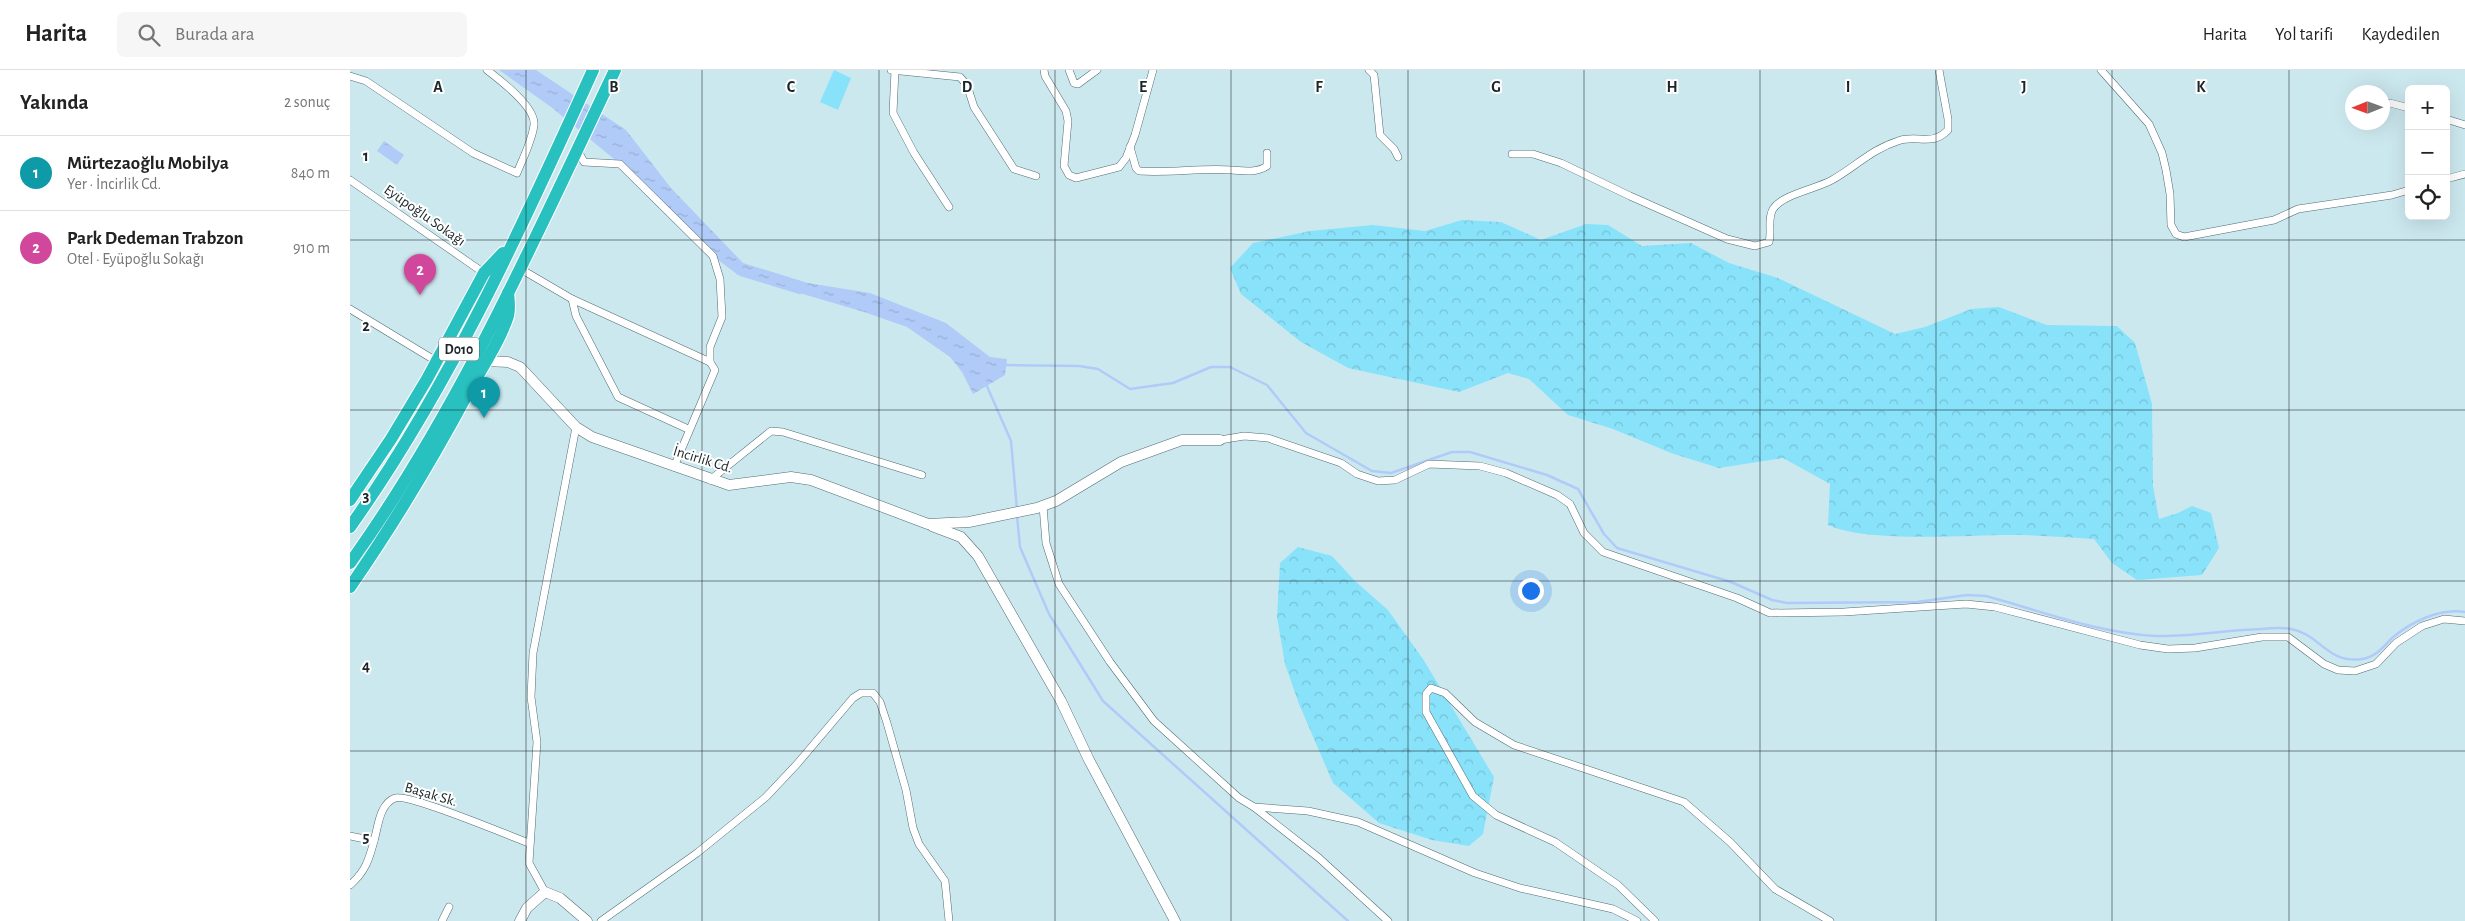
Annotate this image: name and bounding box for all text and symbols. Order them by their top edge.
search box [117,12,467,57]
icon: search [135,21,163,49]
text: Harita [25,22,87,46]
text: Burada ara [175,25,254,44]
text: Harita [2203,26,2247,44]
text: Yol tarifi [2275,26,2333,44]
text: Kaydedilen [2361,26,2440,44]
text: A [433,79,443,95]
text: B [609,79,619,95]
text: C [787,79,796,95]
text: D [962,79,973,95]
text: E [1139,79,1147,95]
text: F [1315,79,1323,95]
text: G [1491,79,1501,95]
text: H [1666,79,1678,95]
text: I [1846,79,1850,95]
text: J [2021,79,2027,95]
text: K [2196,79,2206,95]
north arrow [2345,85,2390,130]
map controls [2405,85,2450,220]
button: + [2405,85,2450,130]
text: Yakında [20,92,89,113]
text: 2 sonuç [284,94,330,110]
button: − [2405,130,2450,175]
text: 1 [363,148,369,164]
text: Mürtezaoğlu Mobilya [67,154,229,173]
text: 1 [33,165,39,181]
text: 840 m [291,165,330,181]
button: locate [2405,175,2450,220]
text: Yer · İncirlik Cd. [67,176,161,192]
street label: Eyüpoğlu Sokağı [381,182,468,249]
text: Park Dedeman Trabzon [67,229,243,248]
text: 2 [32,240,40,256]
text: 910 m [293,240,330,256]
text: Otel · Eyüpoğlu Sokağı [67,251,204,267]
pin: 2 [404,254,436,295]
text: 2 [362,318,370,334]
road number: D010 [439,338,479,360]
pin: 1 [468,377,500,418]
street label: İncirlik Cd. [671,441,735,476]
text: 3 [363,488,370,504]
your location [1518,578,1544,604]
text: 4 [362,658,370,674]
street label: Başak Sk. [403,780,459,809]
text: 5 [363,829,370,845]

